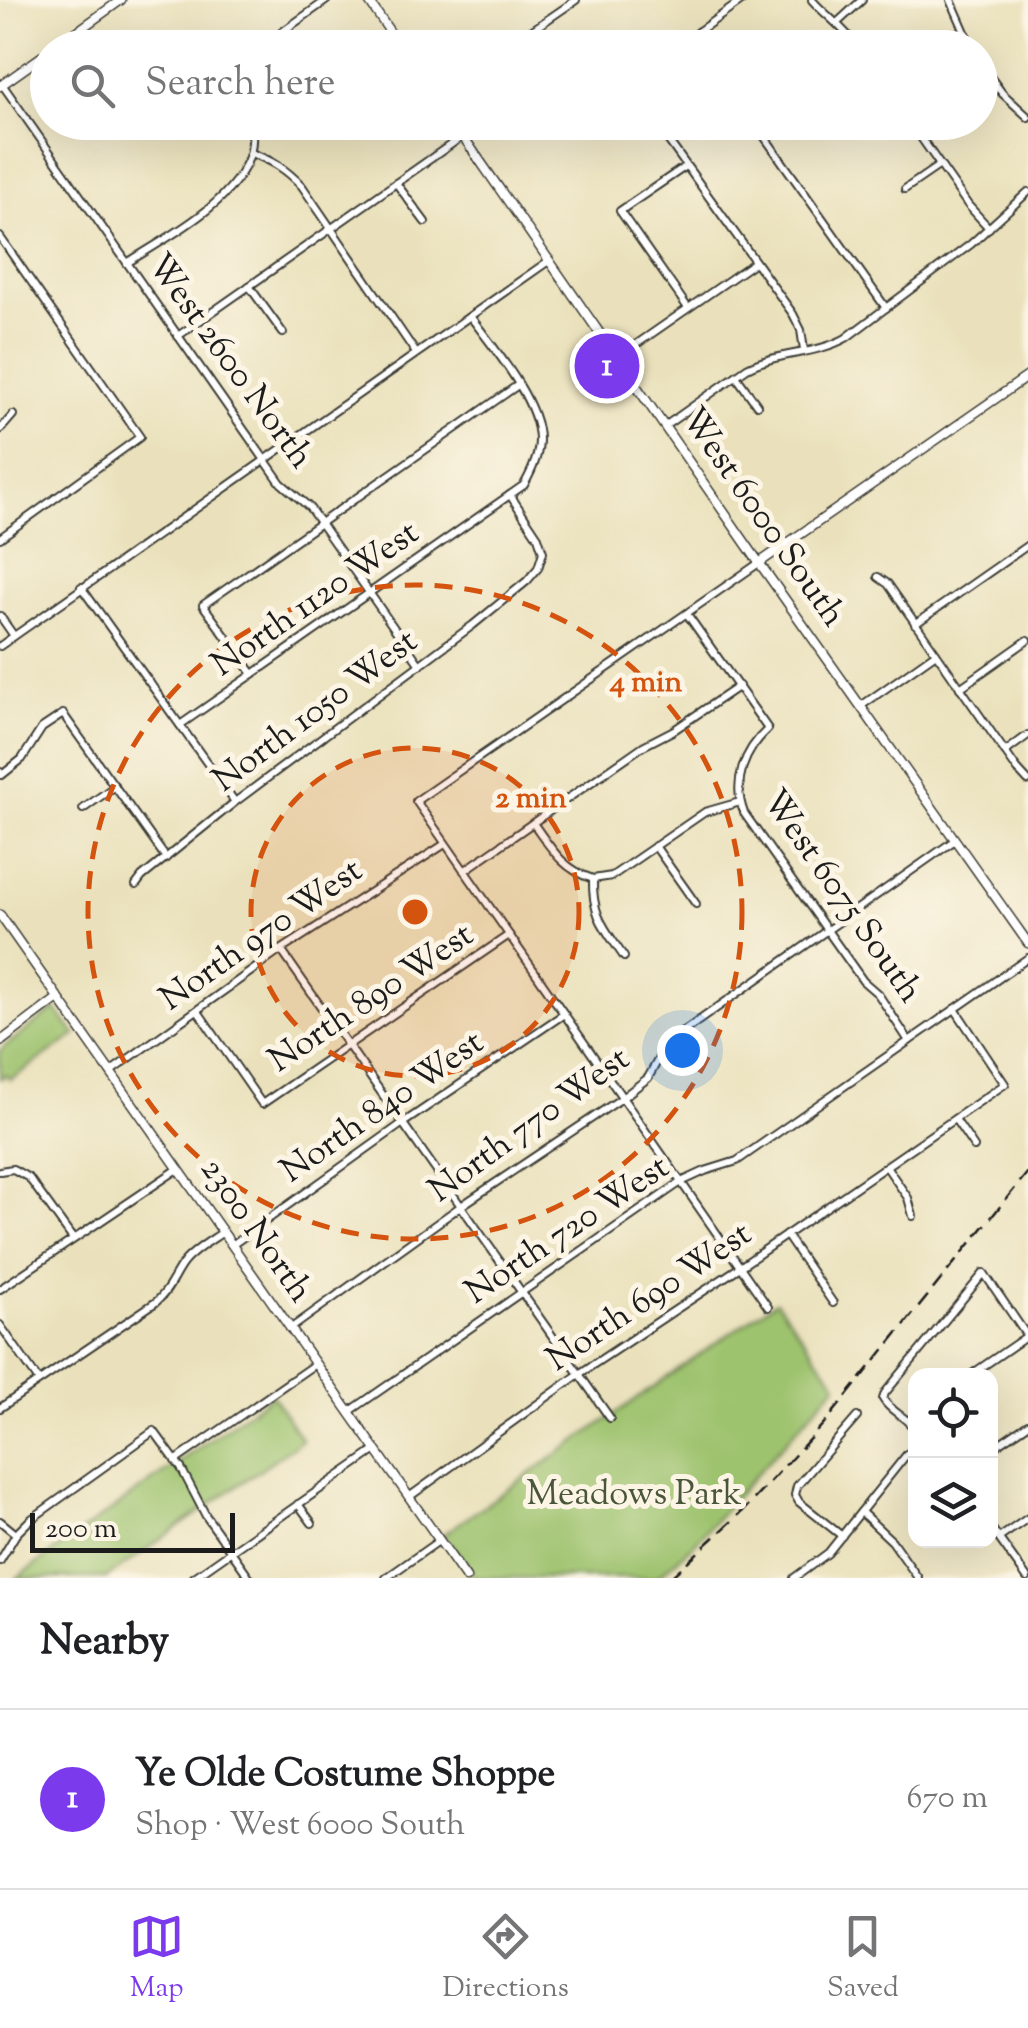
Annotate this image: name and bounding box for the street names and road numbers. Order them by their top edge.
street label: West 2600 North [133,244,325,480]
street label: West 6000 South [667,398,857,638]
street label: North 1120 West [202,509,430,691]
street label: North 1050 West [203,618,429,806]
street label: West 6075 South [748,780,934,1014]
street label: North 970 West [150,847,374,1025]
street label: North 890 West [259,911,485,1087]
street label: North 840 West [271,1019,495,1197]
street label: North 770 West [419,1036,641,1216]
street label: North 720 West [456,1144,680,1318]
street label: 2300 North [186,1148,324,1314]
street label: North 690 West [537,1210,763,1386]

